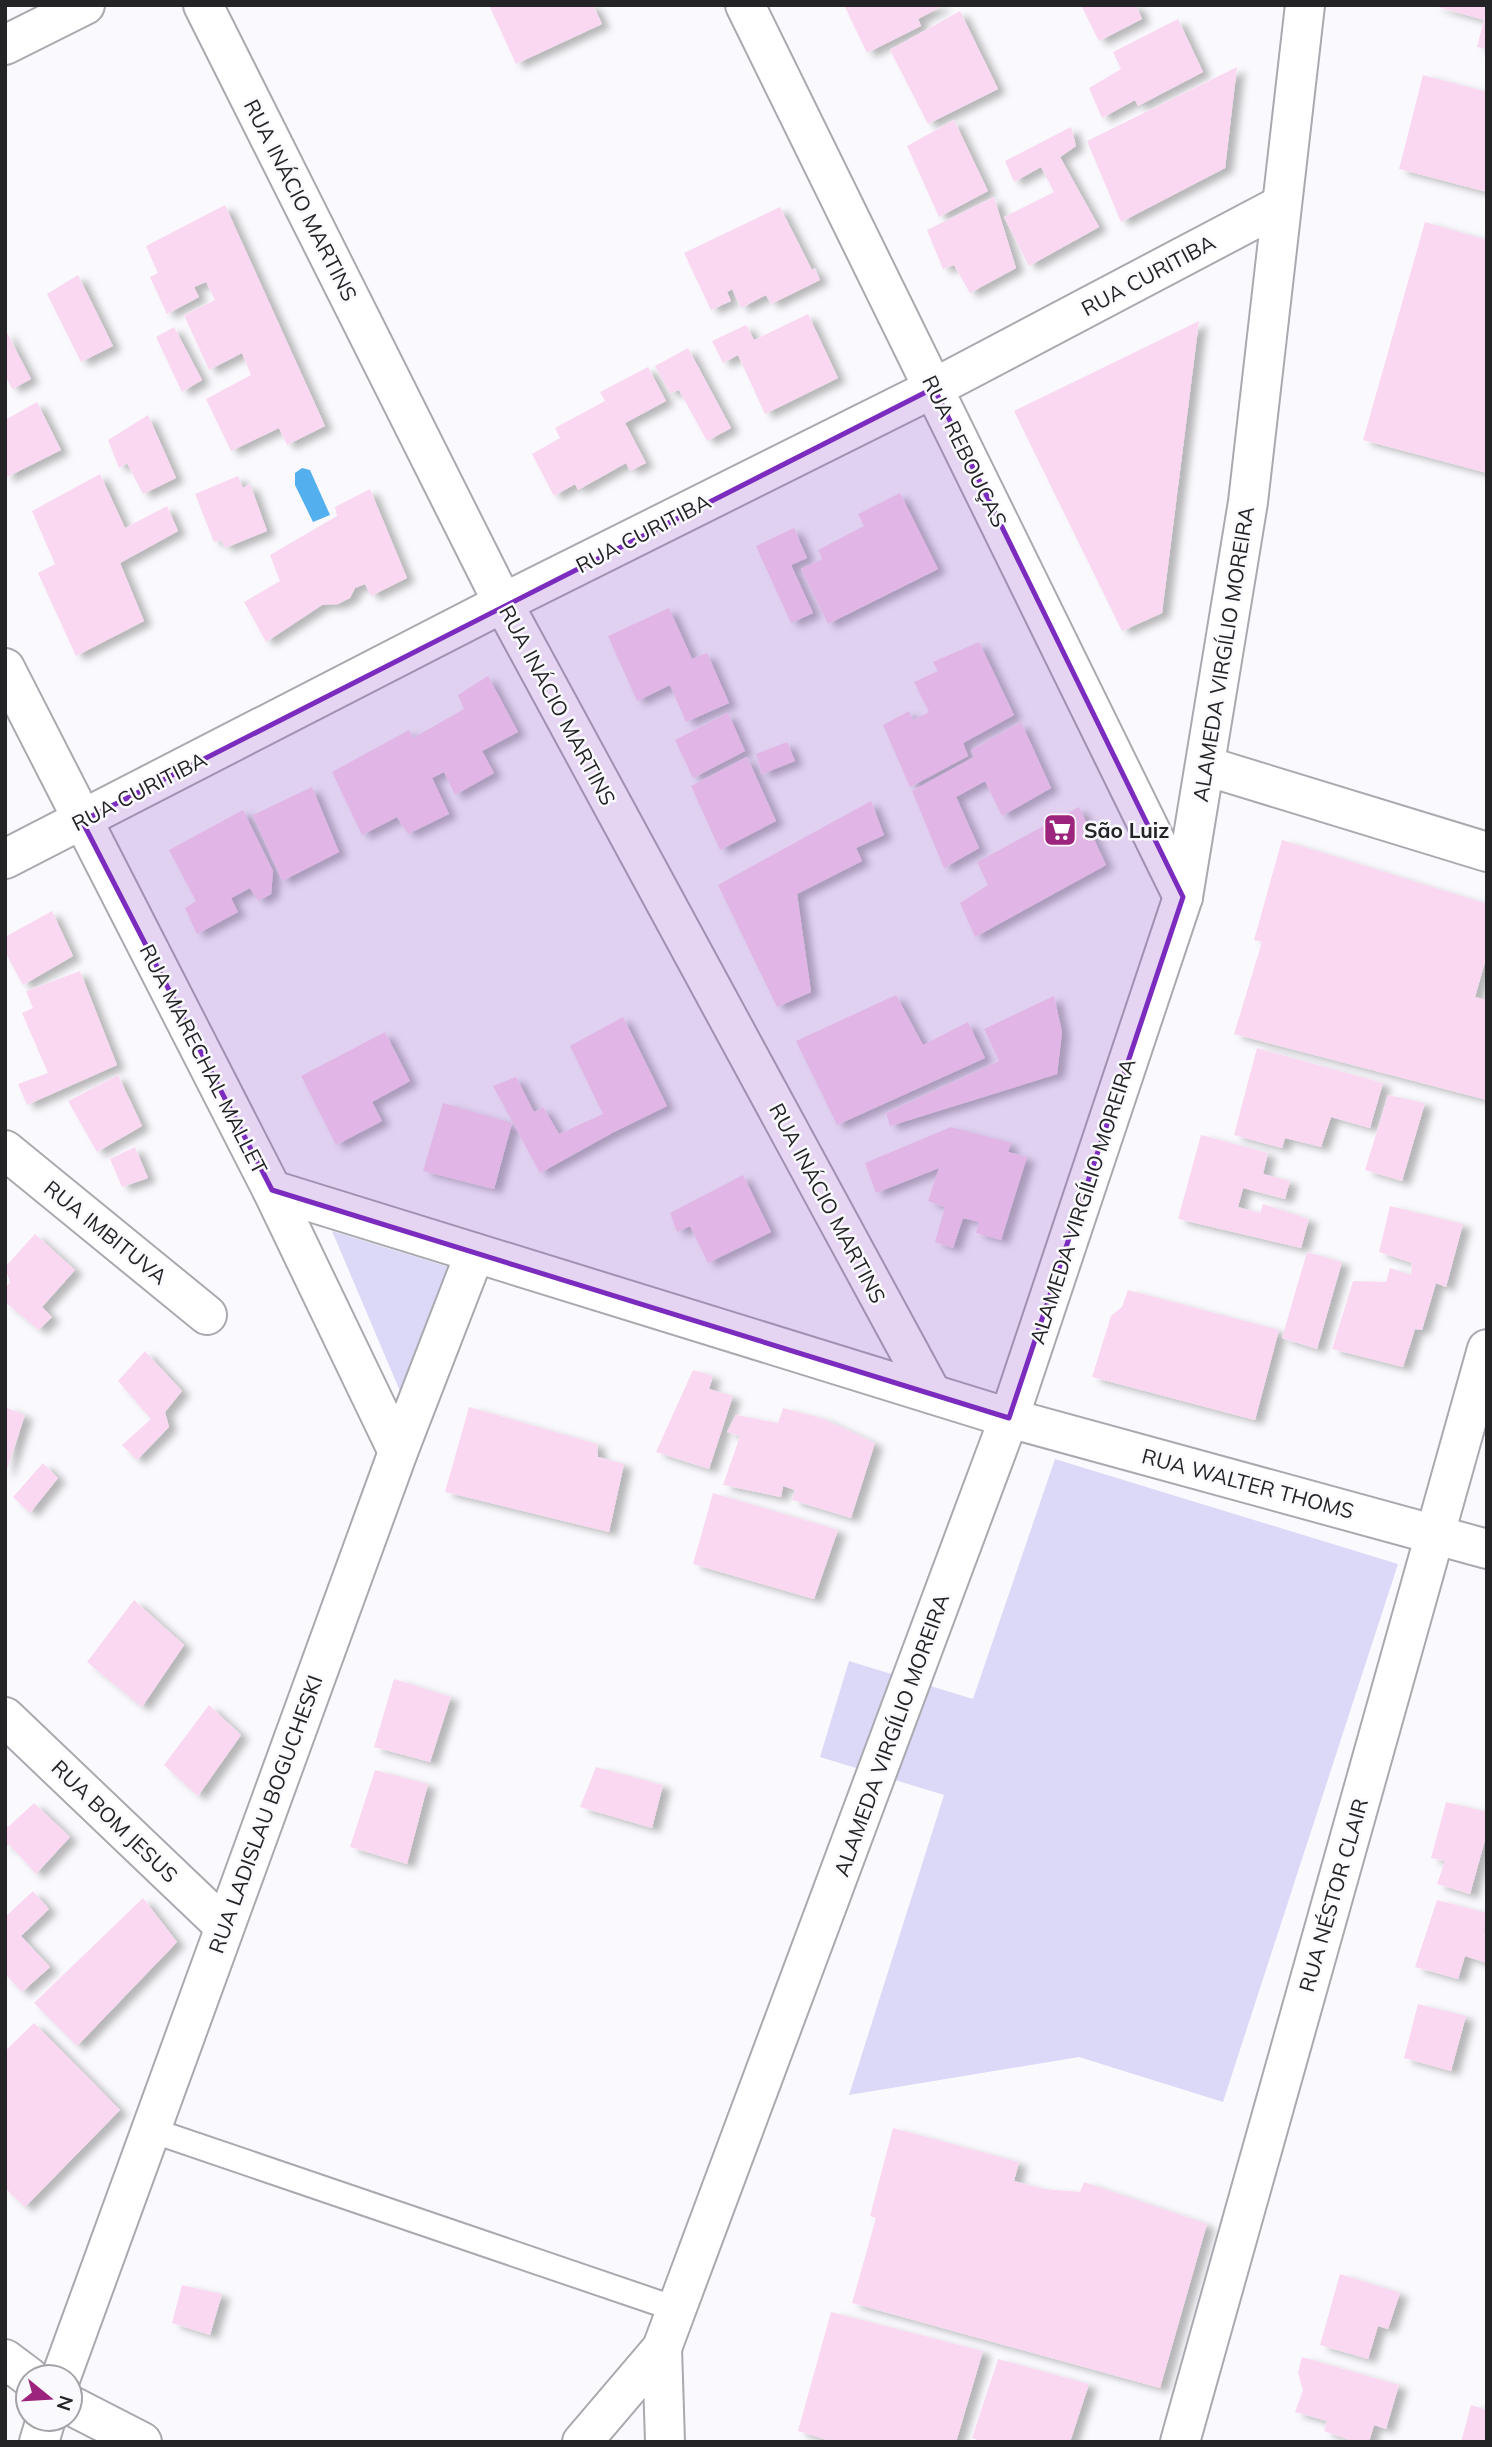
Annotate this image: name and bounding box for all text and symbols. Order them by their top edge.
street label: RUA INÁCIO MARTINS [239,95,363,305]
street label: RUA CURITIBA [1077,229,1220,321]
street label: RUA REBOUÇAS [917,371,1013,531]
street label: RUA CURITIBA [571,488,715,578]
street label: ALAMEDA VIRGÍLIO MOREIRA [1187,504,1259,804]
street label: RUA INÁCIO MARTINS [494,600,622,810]
street label: RUA CURITIBA [67,746,211,836]
supermarket icon: São Luiz [1041,811,1079,849]
place label: São Luiz [1084,817,1169,843]
street label: RUA MARECHAL MALLET [135,940,274,1179]
street label: ALAMEDA VIRGÍLIO MOREIRA [1023,1054,1141,1347]
street label: RUA INÁCIO MARTINS [764,1098,892,1308]
street label: RUA IMBITUVA [39,1174,173,1290]
street label: RUA WALTER THOMS [1139,1442,1357,1524]
street label: ALAMEDA VIRGÍLIO MOREIRA [828,1590,955,1880]
street label: RUA LADISLAU BOGUCHESKI [202,1671,328,1957]
street label: RUA BOM JESUS [47,1754,183,1888]
street label: RUA NÉSTOR CLAIR [1293,1795,1373,1995]
north arrow [14,2363,84,2433]
text: N [52,2393,79,2414]

